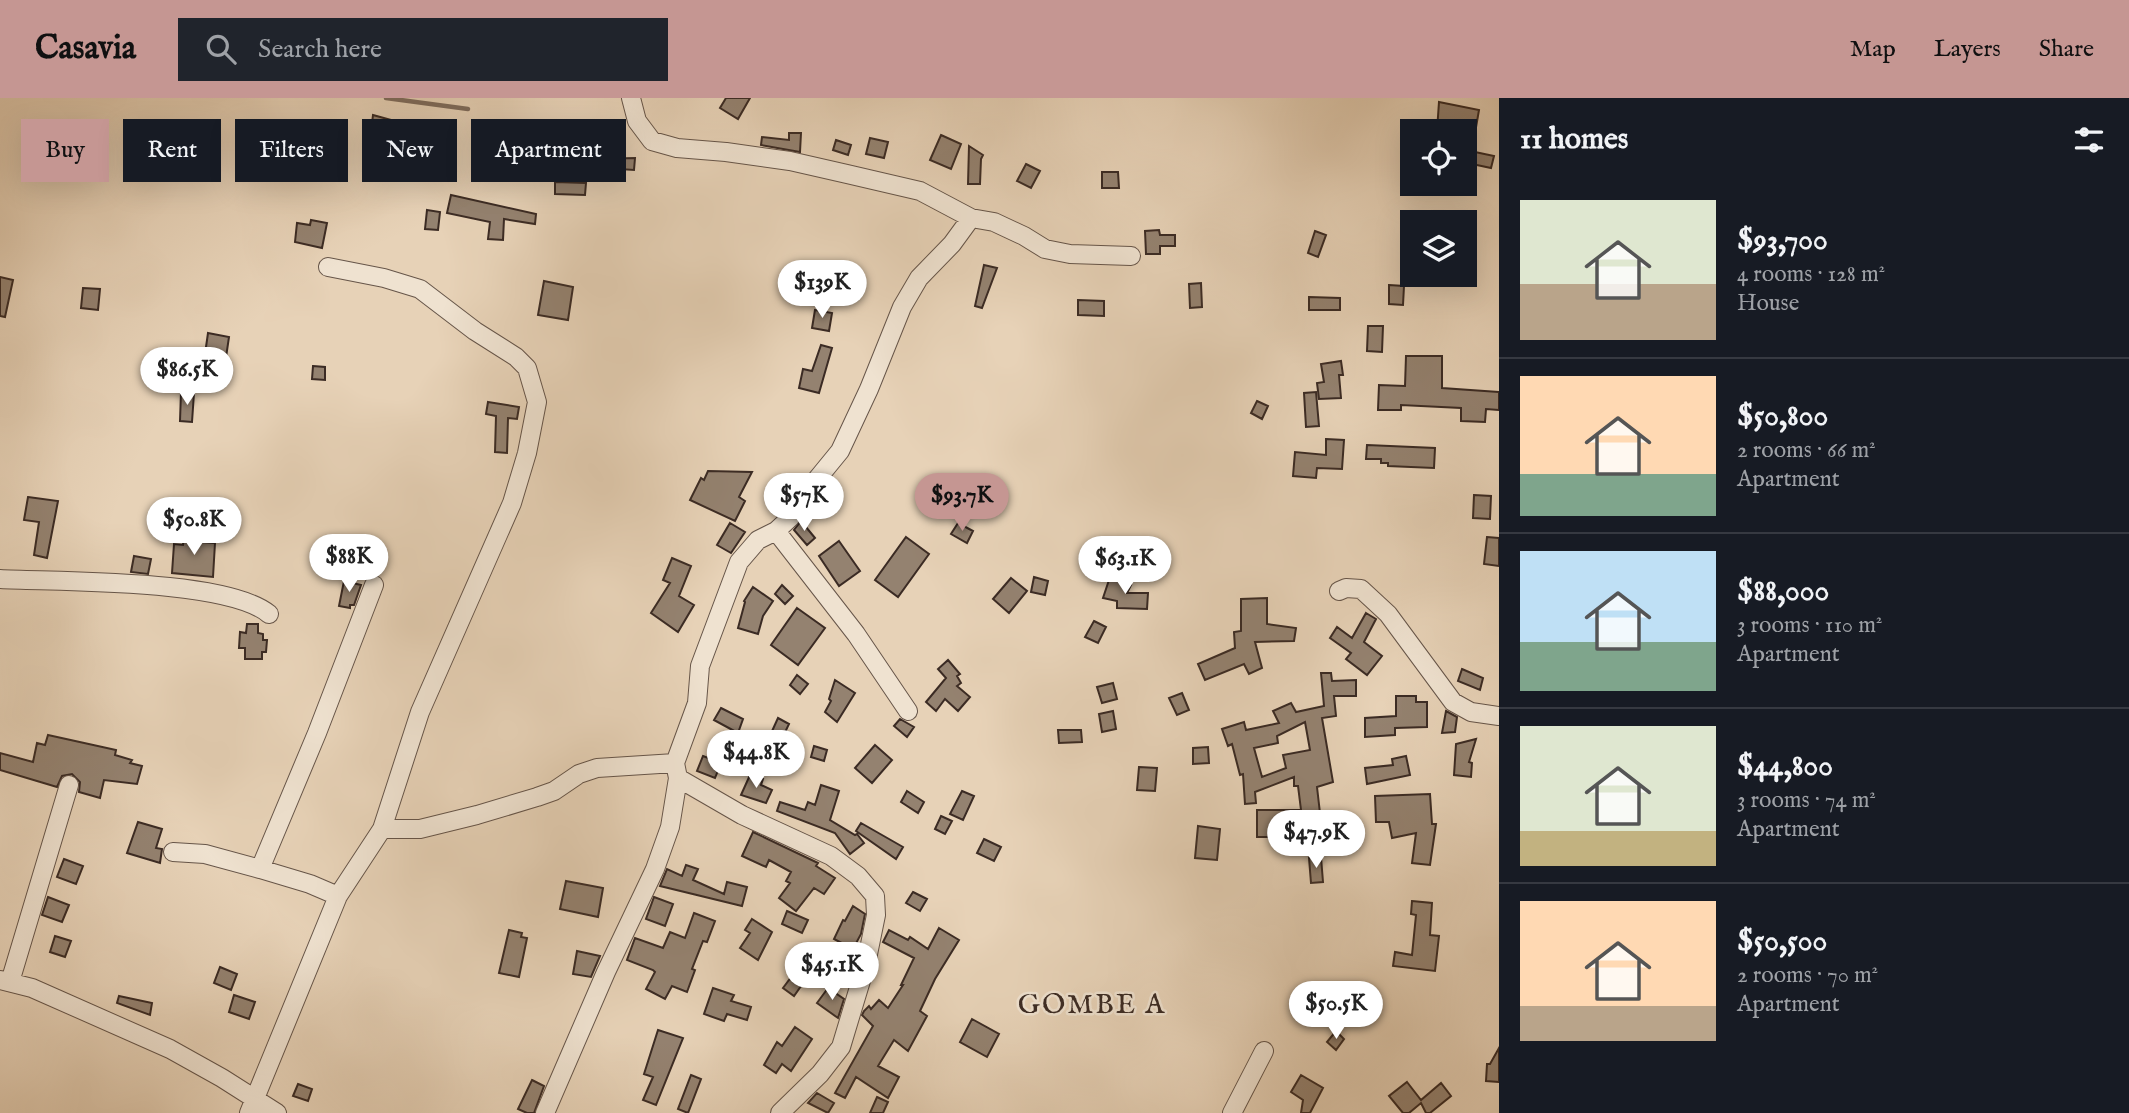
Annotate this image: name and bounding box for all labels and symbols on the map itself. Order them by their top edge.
pin: $139K [773,260,871,320]
pin: $86.5K [130,348,244,407]
pin: $57K [763,474,845,533]
pin: $93.7K [905,474,1019,533]
pin: $50.8K [137,498,251,557]
pin: $88K [308,534,390,594]
pin: $63.1K [1068,536,1182,596]
pin: $44.8K [699,730,813,790]
pin: $47.9K [1259,810,1373,870]
pin: $45.1K [775,942,889,1002]
pin: $50.5K [1279,982,1393,1041]
district label: GOMBE A [1018,988,1166,1023]

